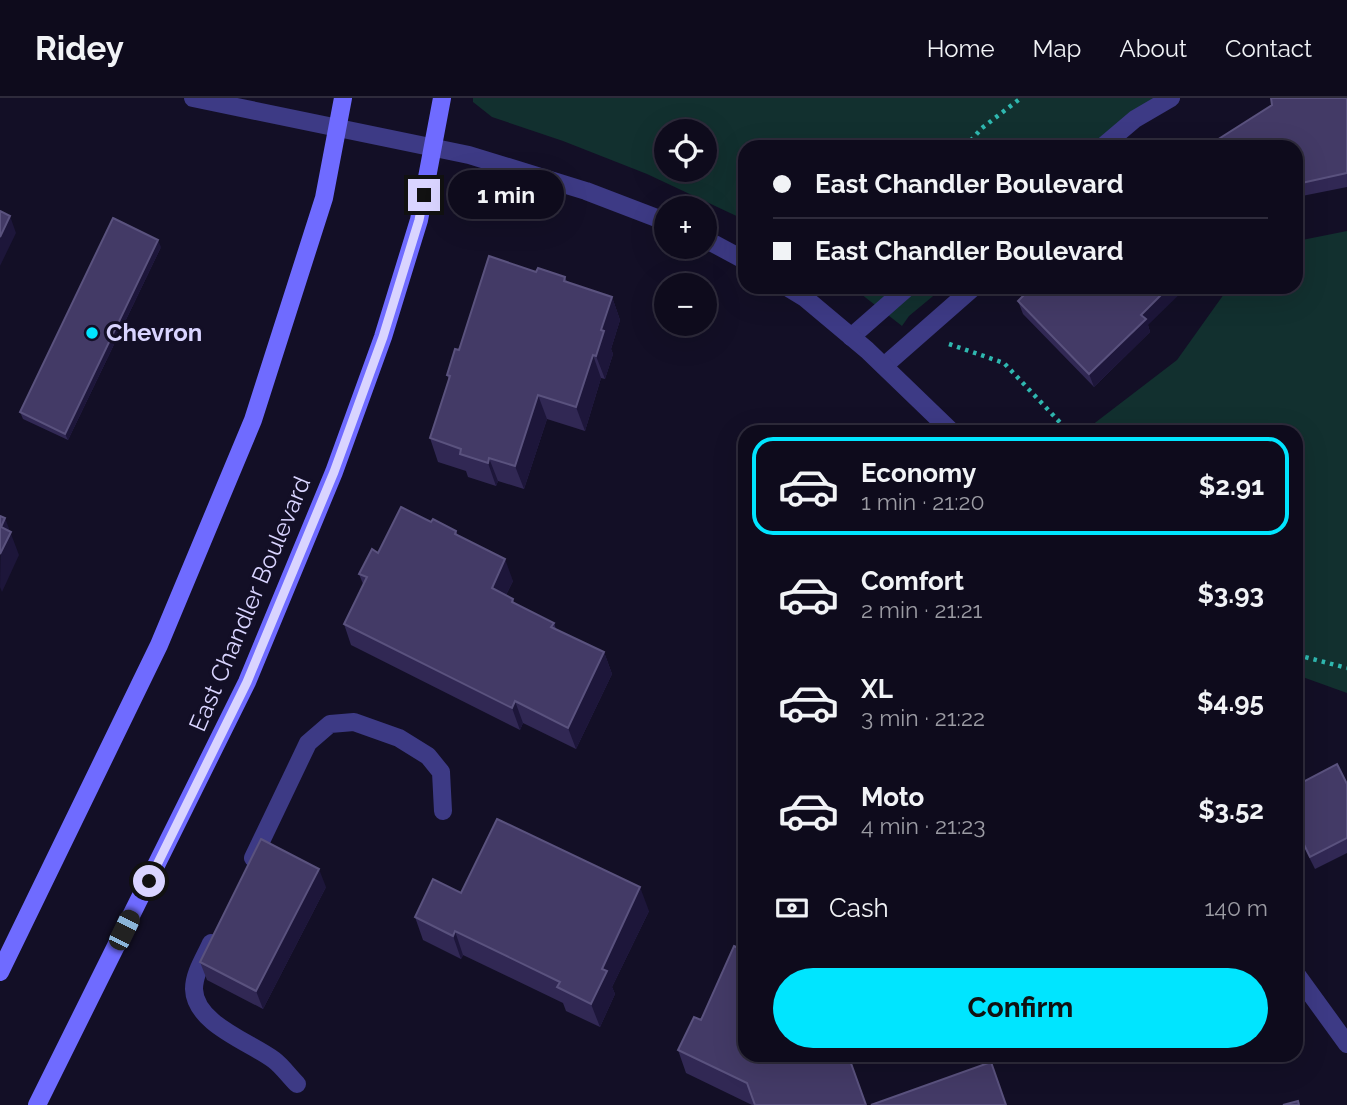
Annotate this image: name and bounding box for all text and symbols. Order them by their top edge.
text: Ridey [35,29,124,68]
text: Home [927,34,995,63]
text: Map [1033,34,1081,63]
text: About [1119,34,1187,63]
text: Contact [1225,34,1312,63]
map controls [654,119,717,336]
button: locate [654,119,717,182]
text: East Chandler Boulevard [815,169,1124,199]
callout: 1 min [448,170,564,220]
route end [408,179,440,211]
text: 1 min [477,181,535,208]
button: + [654,196,717,259]
text: East Chandler Boulevard [815,236,1124,266]
button: − [654,273,717,336]
place label: Chevron [106,318,202,347]
marker: Chevron [84,325,100,341]
icon: car [777,455,840,518]
text: Economy [861,458,976,488]
text: $2.91 [1199,471,1264,501]
street label: East Chandler Boulevard [183,472,316,735]
text: 1 min · 21:20 [861,488,985,515]
icon: car [777,563,840,626]
text: Comfort [861,566,964,596]
text: $3.93 [1197,579,1264,609]
text: 2 min · 21:21 [861,596,982,623]
icon: car [777,671,840,734]
text: XL [861,674,893,704]
text: $4.95 [1197,687,1264,717]
text: 3 min · 21:22 [861,704,985,731]
icon: car [777,779,840,842]
text: Moto [861,782,924,812]
text: $3.52 [1198,795,1264,825]
text: 4 min · 21:23 [861,812,985,839]
route start [133,865,165,897]
icon: cash [773,889,811,927]
text: Cash [829,893,889,923]
text: 140 m [1205,894,1268,921]
car [106,907,143,953]
button: Confirm [773,968,1268,1048]

